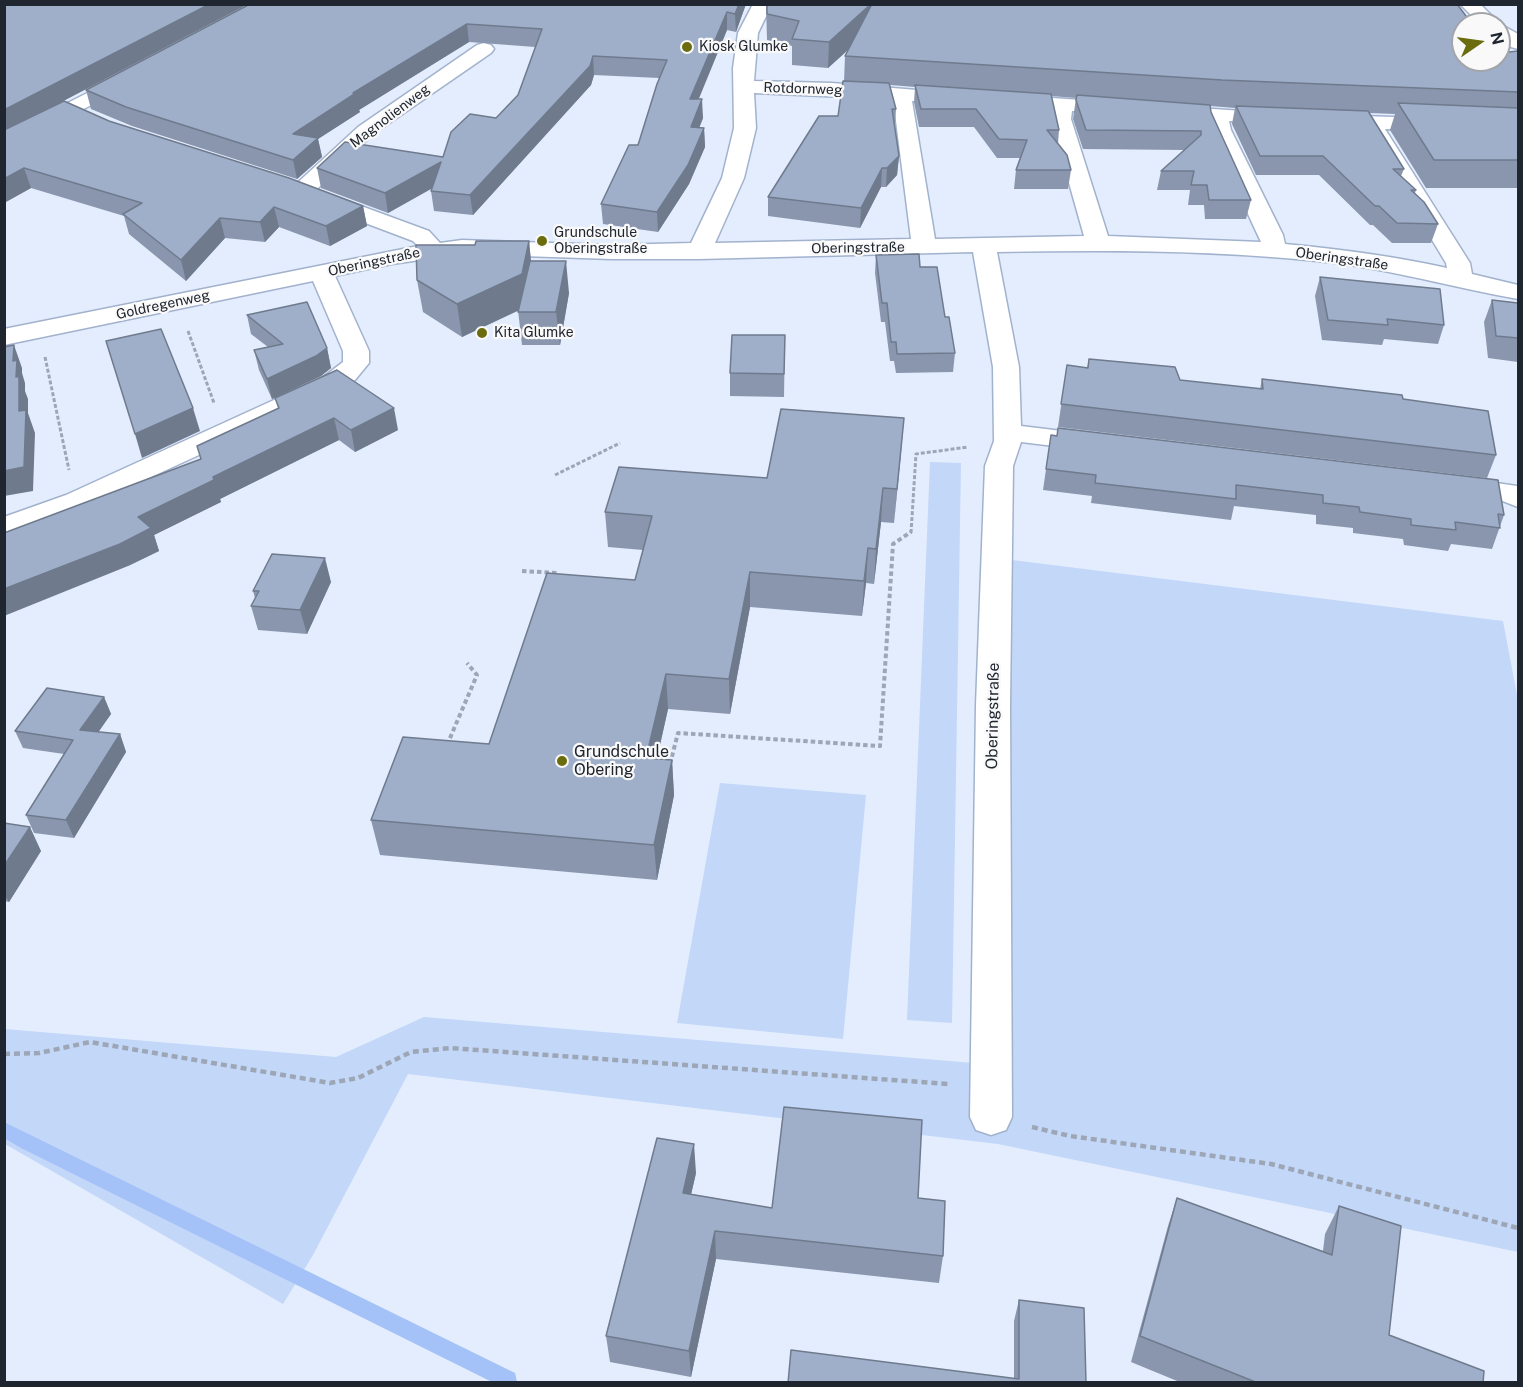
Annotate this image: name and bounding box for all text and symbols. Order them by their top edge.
north arrow [1451,12,1511,72]
text: N [1486,30,1508,47]
place label: Kiosk Glumke [699,39,788,55]
marker: Kiosk Glumke [680,40,694,54]
street label: Rotdornweg [763,79,843,99]
street label: Magnolienweg [347,81,433,151]
place label: Grundschule Oberingstraße [554,225,648,258]
marker: Grundschule Oberingstraße [535,234,549,248]
street label: Oberingstraße [811,239,905,257]
street label: Oberingstraße [327,244,421,280]
street label: Oberingstraße [1295,244,1389,274]
street label: Goldregenweg [115,287,211,323]
place label: Kita Glumke [494,325,574,341]
marker: Kita Glumke [475,326,489,340]
street label: Oberingstraße [982,662,1004,770]
place label: Grundschule Obering [574,742,669,780]
marker: Grundschule Obering [555,754,569,768]

